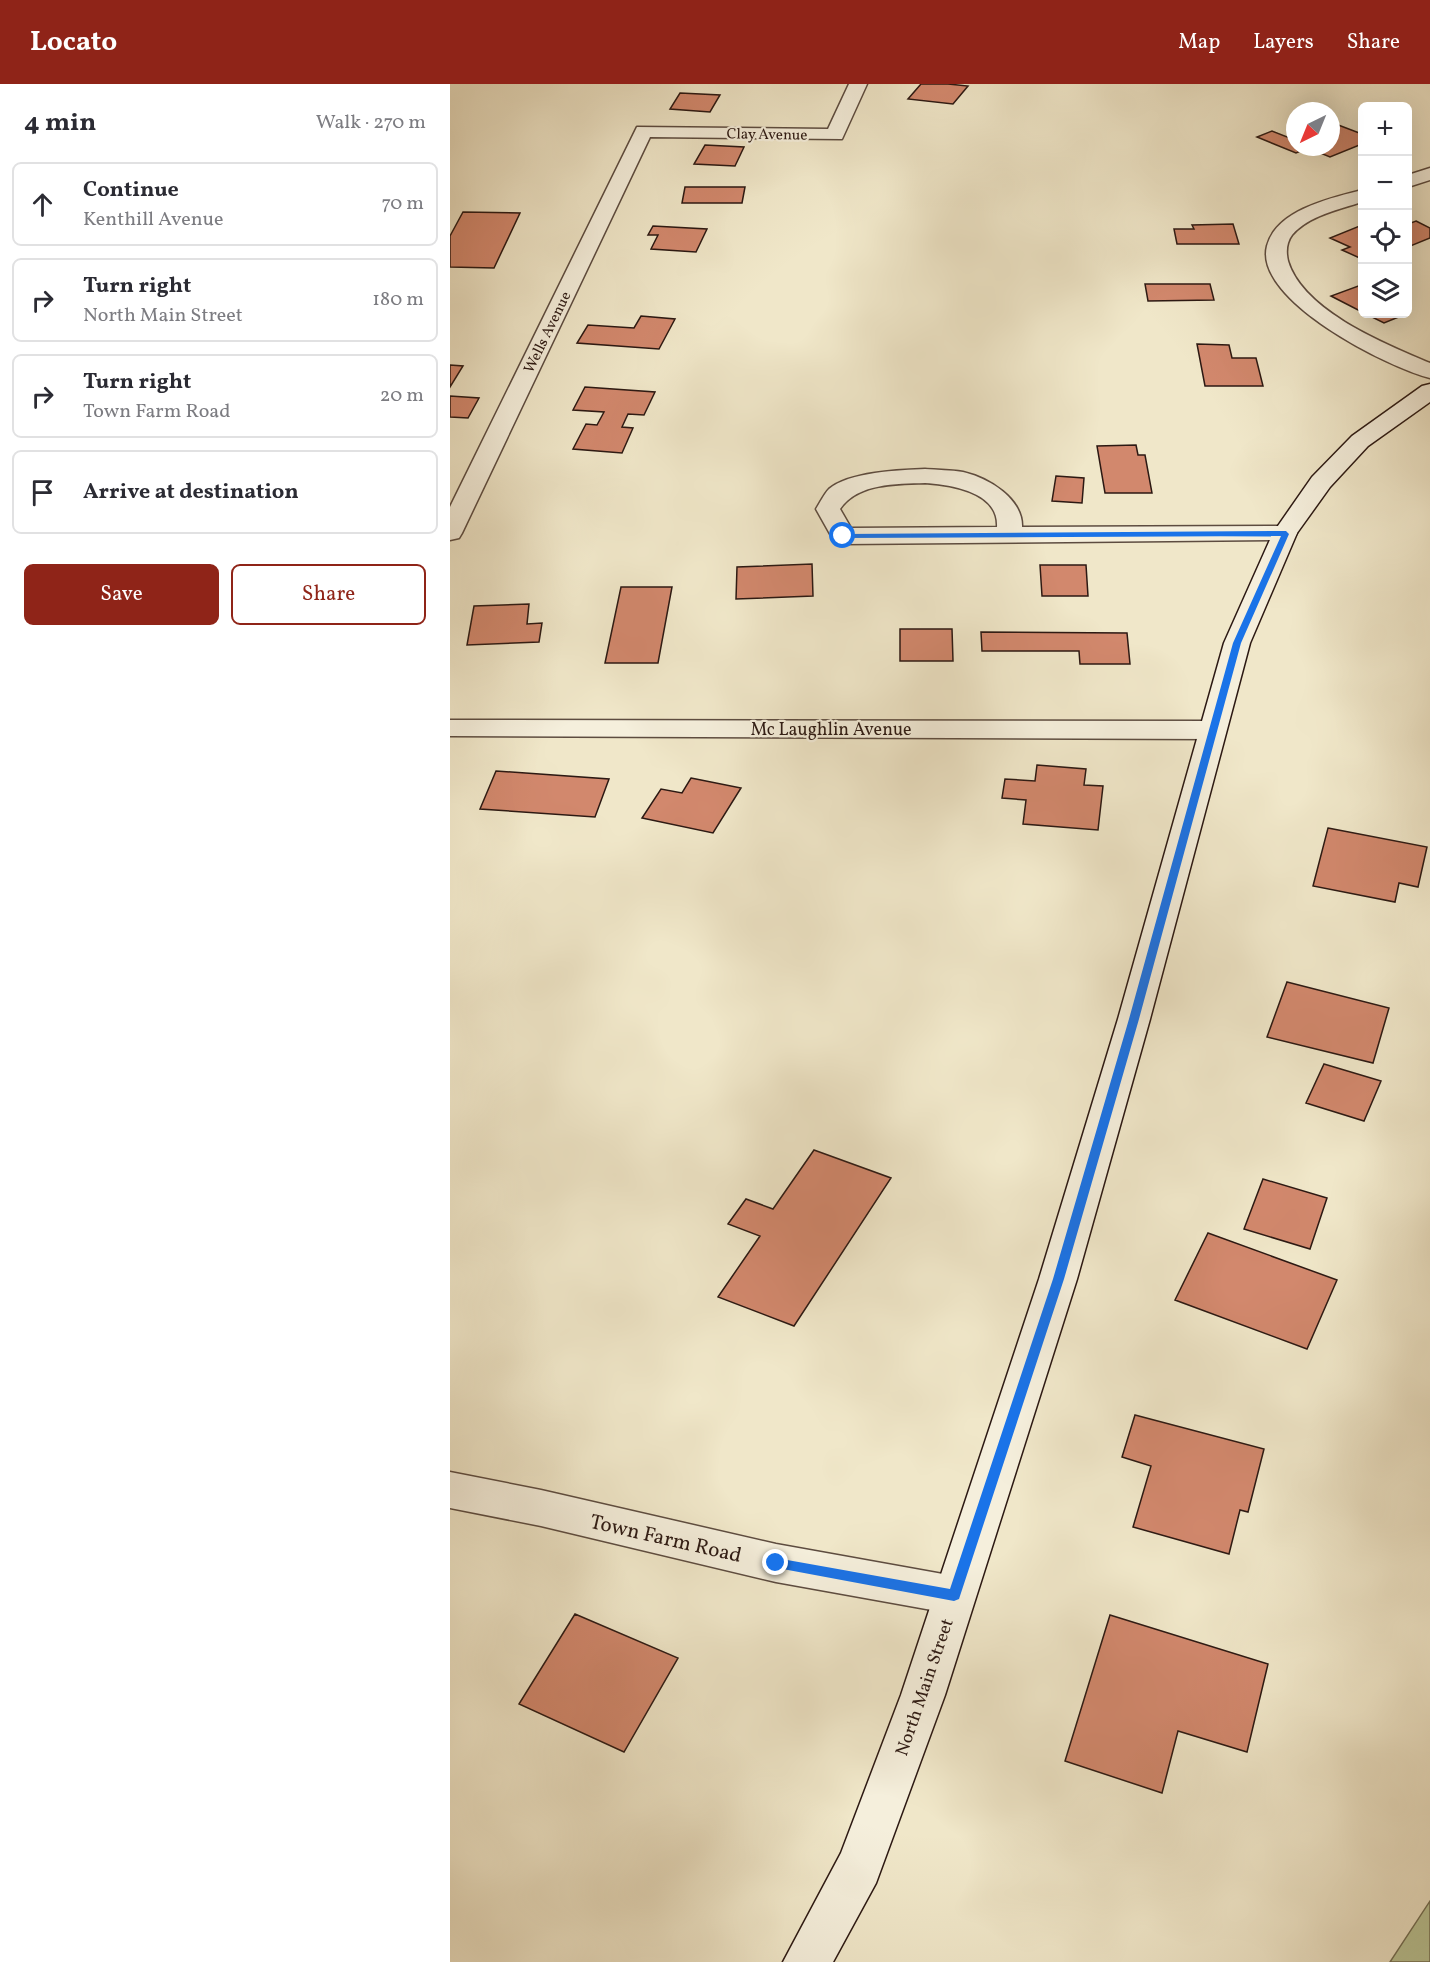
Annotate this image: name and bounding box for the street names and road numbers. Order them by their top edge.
street label: Clay Avenue [726,124,808,147]
street label: Wells Avenue [520,288,577,377]
street label: Mc Laughlin Avenue [750,718,912,743]
street label: Town Farm Road [587,1508,744,1571]
street label: North Main Street [890,1615,961,1760]

